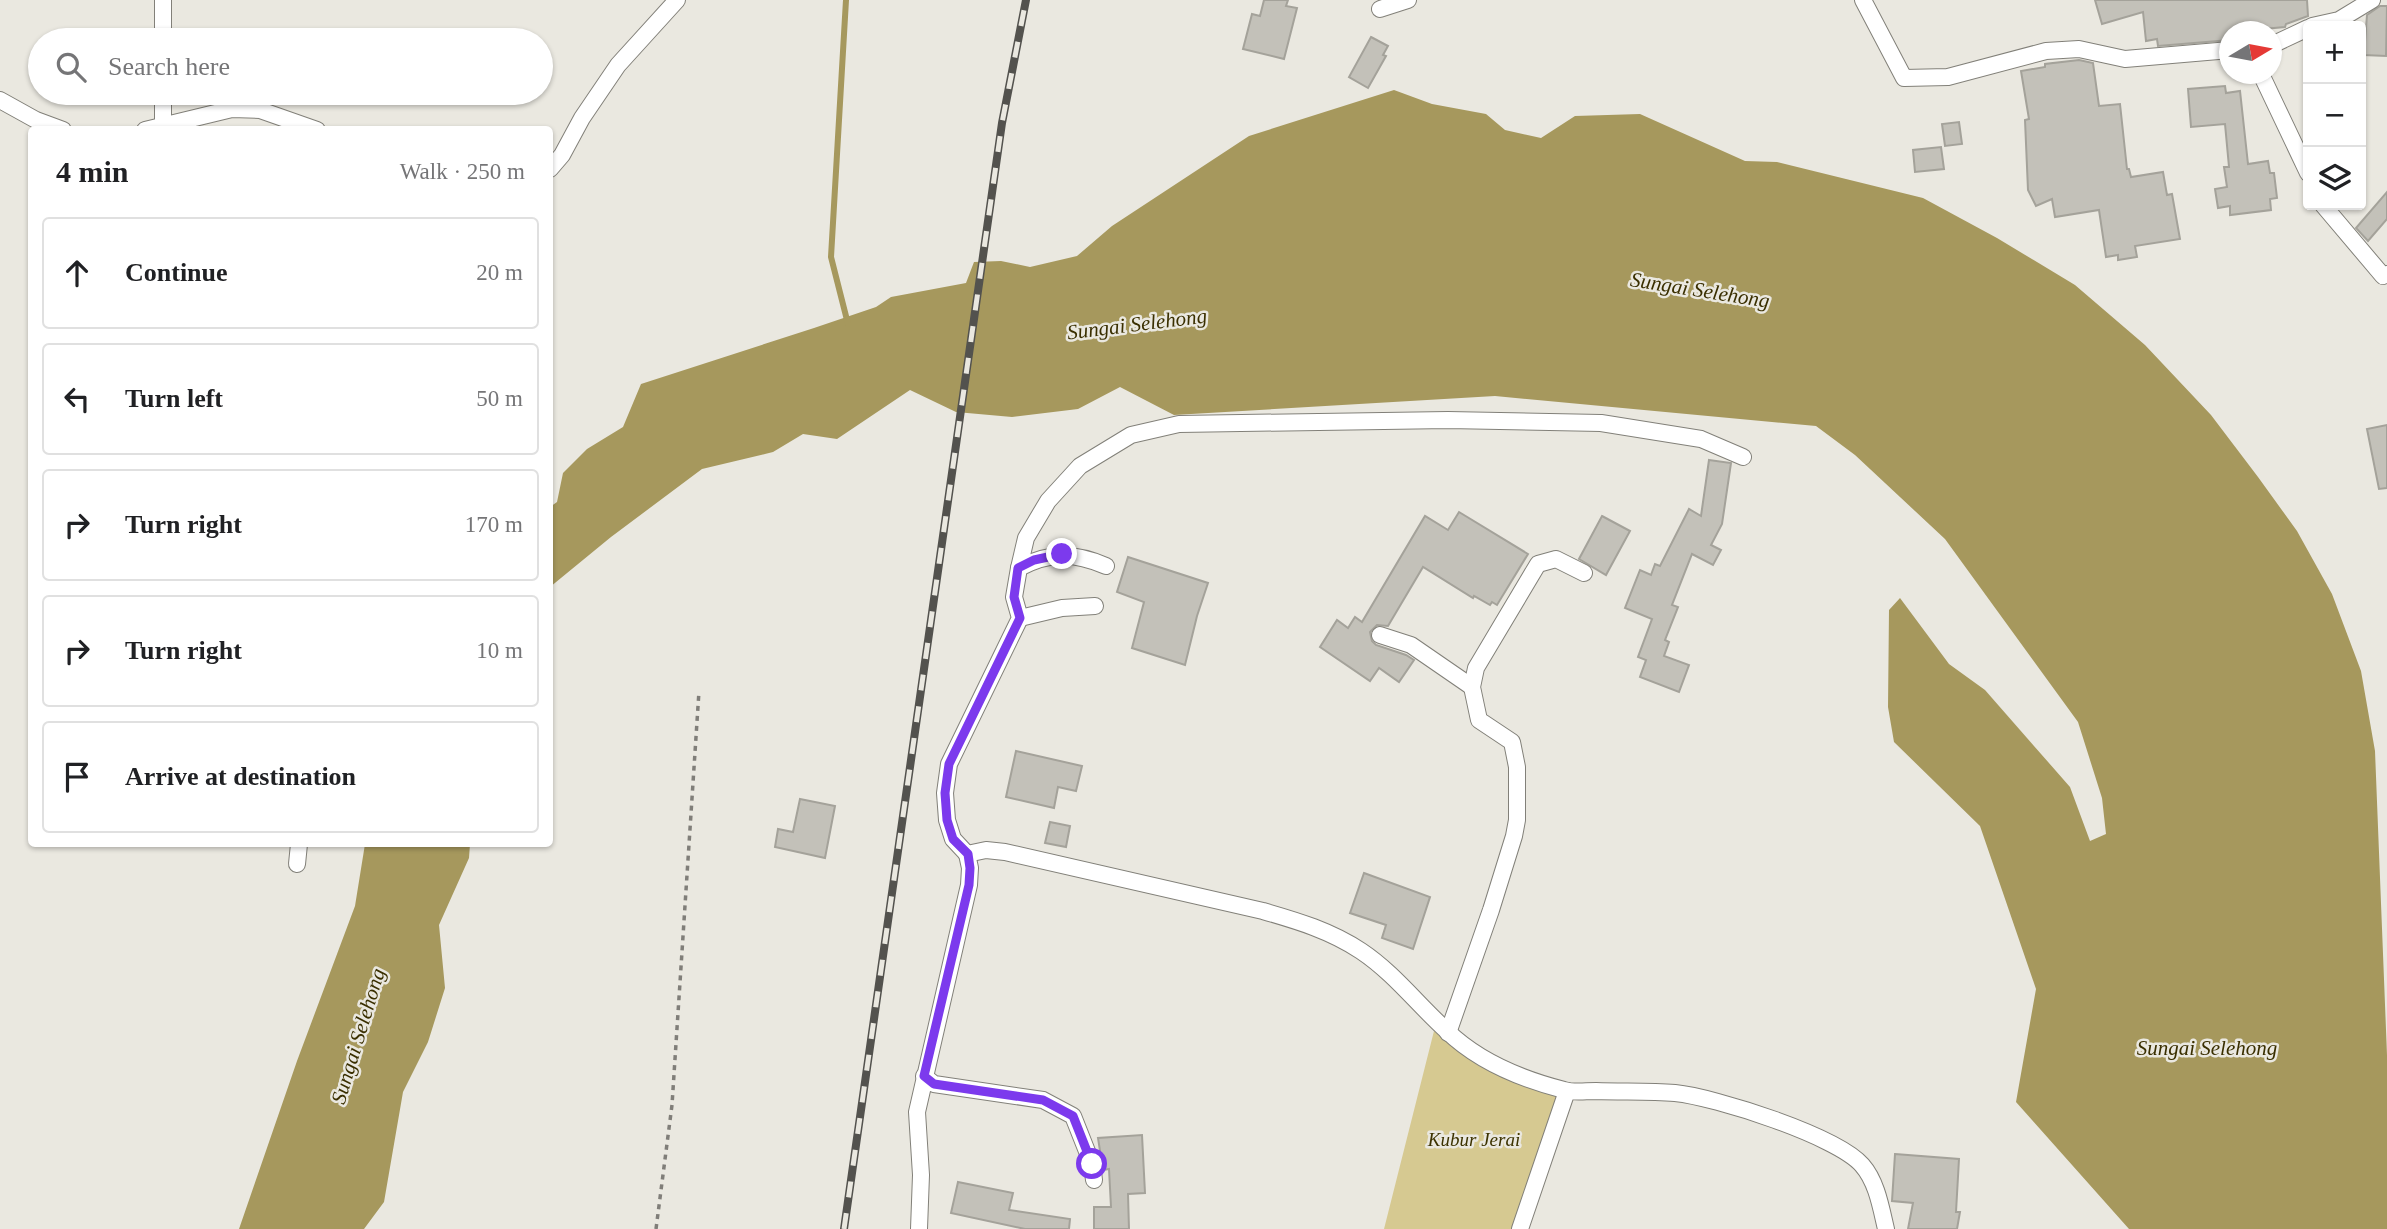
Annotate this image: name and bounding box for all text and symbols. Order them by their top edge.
north arrow [2219,21,2282,84]
map controls [2303,21,2366,210]
button: + [2303,21,2366,84]
search box [28,28,553,105]
icon: search [52,48,90,86]
text: Search here [108,52,230,81]
button: − [2303,84,2366,147]
button: layers [2303,147,2366,210]
text: 4 min [56,155,129,188]
text: Walk · 250 m [400,159,525,184]
icon: ahead [58,254,96,292]
text: Continue [125,258,228,287]
text: 20 m [476,260,523,285]
water label: Sungai Selehong [1629,267,1771,313]
water label: Sungai Selehong [1066,304,1208,344]
icon: left [58,380,96,418]
text: Turn left [125,384,223,413]
text: 50 m [476,386,523,411]
icon: right [58,506,96,544]
text: Turn right [125,510,242,539]
text: 170 m [465,512,523,537]
route end [1046,538,1077,569]
icon: right [58,632,96,670]
text: Turn right [125,636,242,665]
text: 10 m [476,638,523,663]
icon: arrive [58,758,96,796]
text: Arrive at destination [125,762,356,791]
water label: Sungai Selehong [326,965,390,1107]
water label: Sungai Selehong [2137,1036,2277,1060]
park label: Kubur Jerai [1427,1129,1520,1150]
route start [1076,1148,1107,1179]

